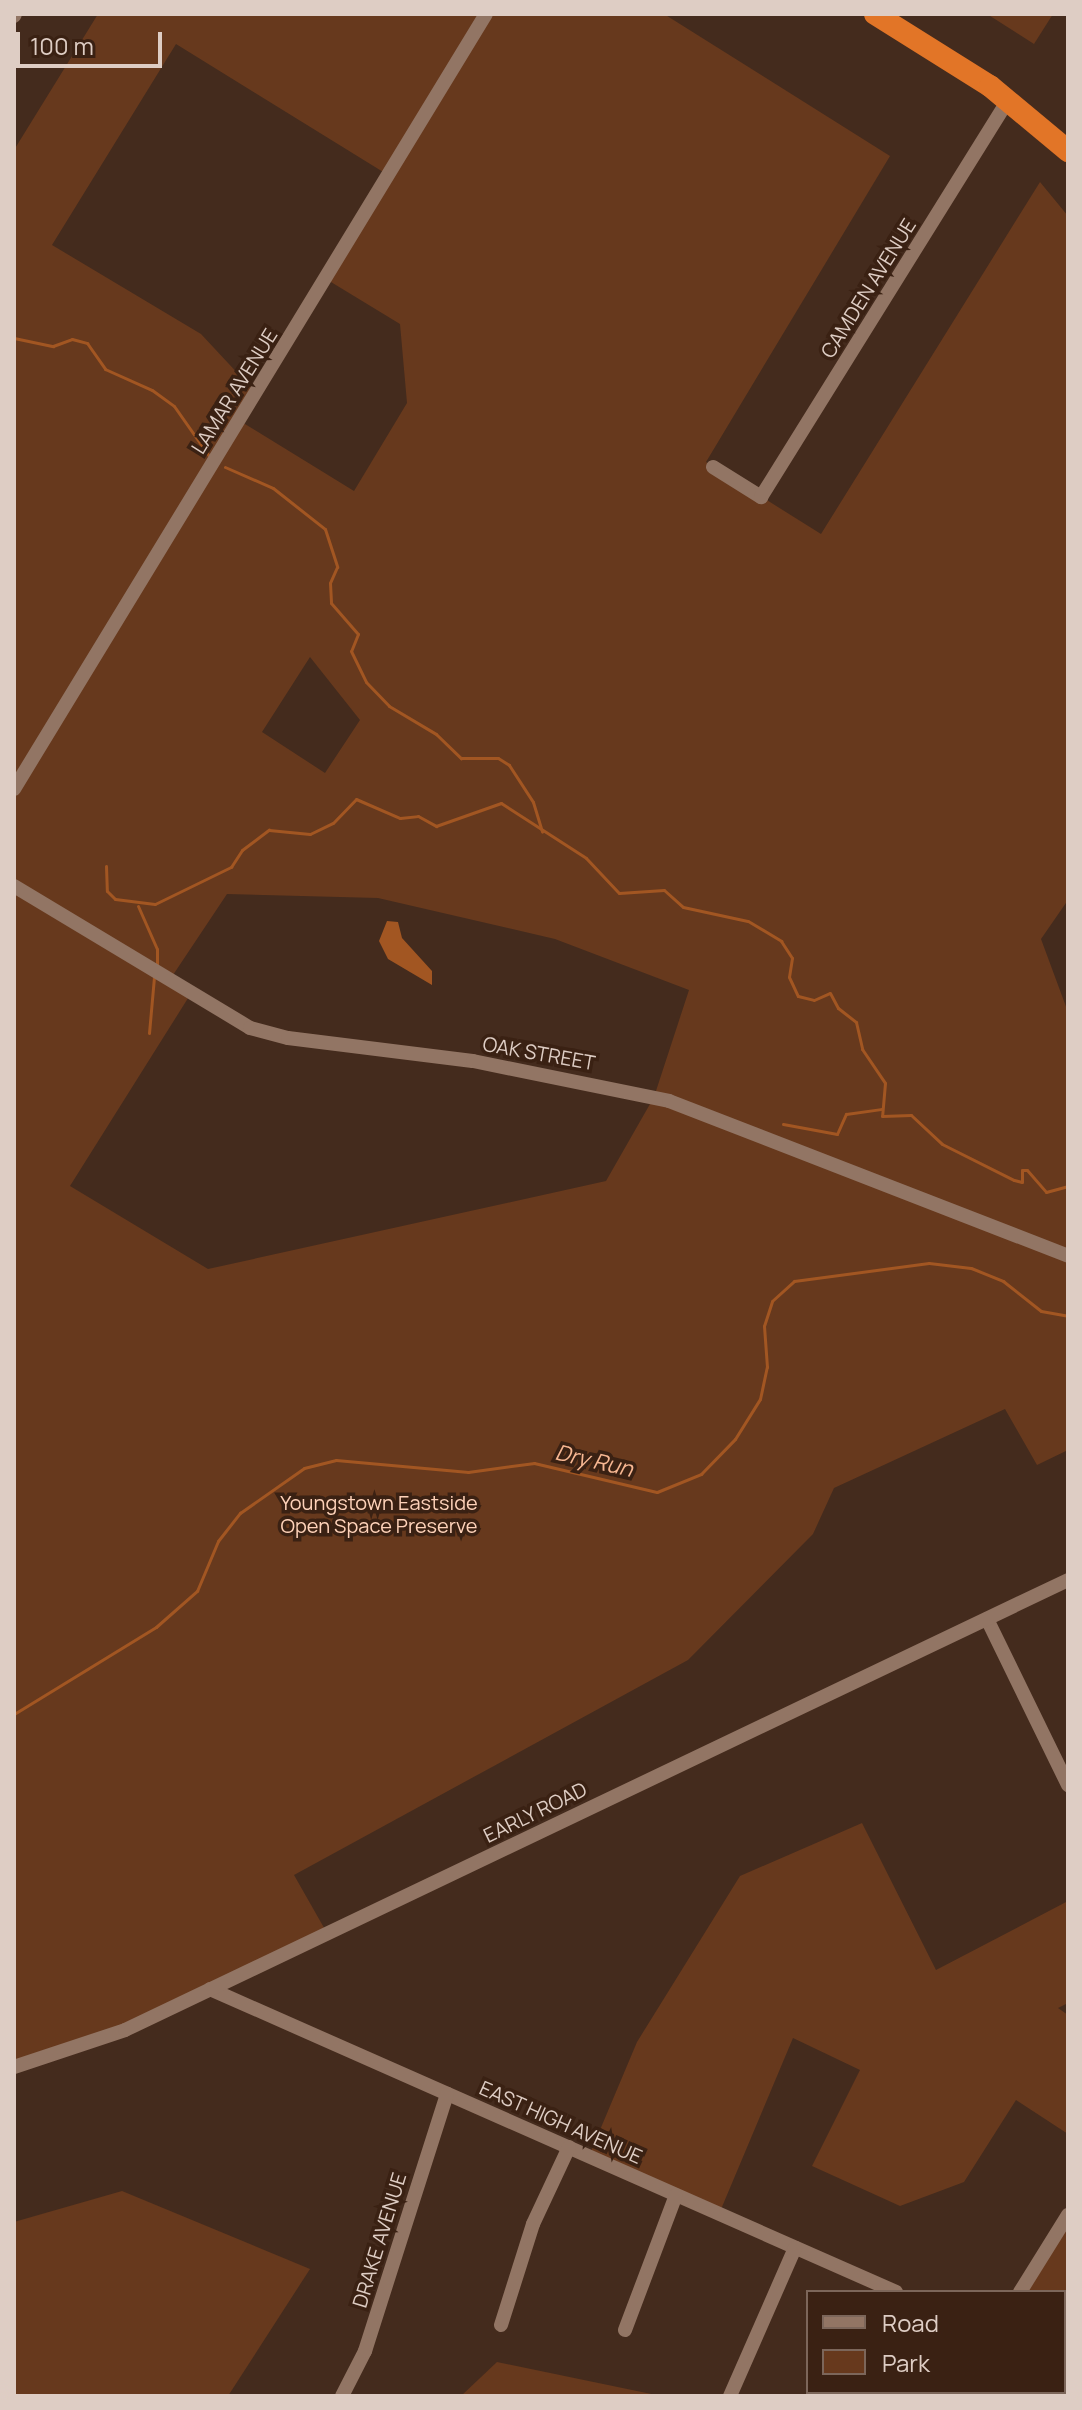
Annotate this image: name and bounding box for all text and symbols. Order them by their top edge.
scale bar [20,16,166,66]
text: 100 m [30,29,94,62]
street label: CAMDEN AVENUE [815,214,921,362]
street label: LAMAR AVENUE [186,324,282,458]
street label: OAK STREET [481,1031,597,1075]
water label: Dry Run [553,1439,635,1483]
park label: Youngstown Eastside Open Space Preserve [280,1490,478,1537]
street label: EARLY ROAD [479,1776,591,1848]
street label: EAST HIGH AVENUE [476,2075,646,2169]
street label: DRAKE AVENUE [347,2170,411,2310]
legend [806,2290,1066,2394]
text: Road [882,2306,939,2339]
text: Park [882,2346,930,2379]

